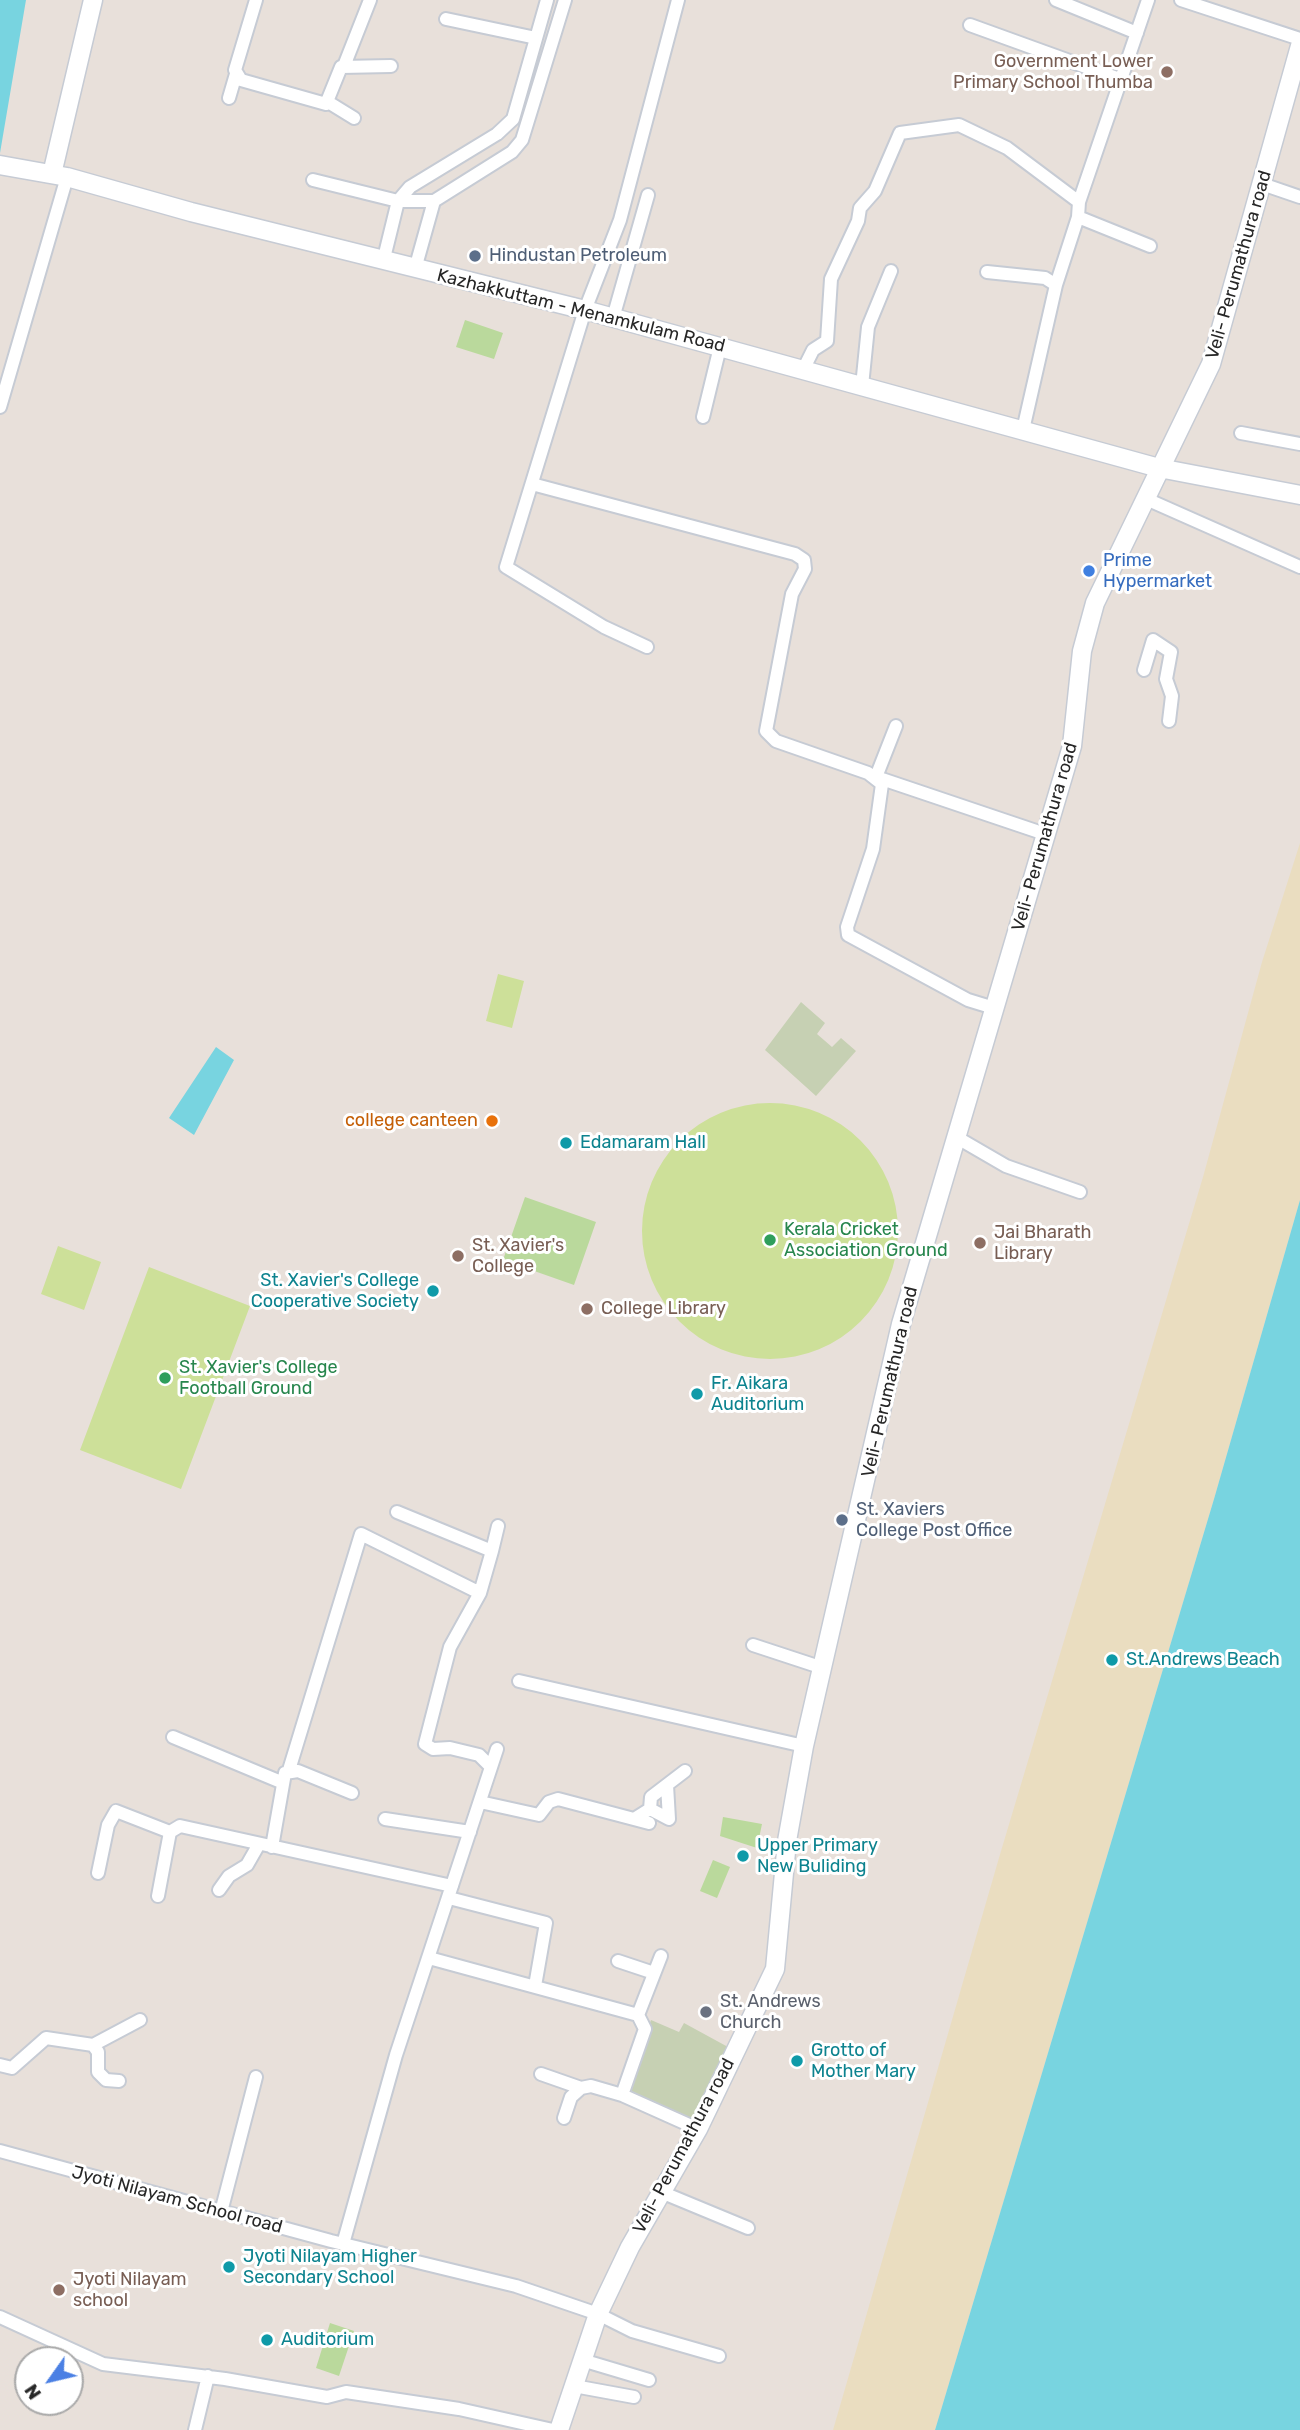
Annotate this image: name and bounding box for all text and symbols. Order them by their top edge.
place label: Government Lower Primary School Thumba [953,51,1153,94]
marker: Government Lower Primary School Thumba [1159,64,1175,80]
street label: Veli- Perumathura road [1202,168,1276,362]
place label: Hindustan Petroleum [489,245,667,267]
marker: Hindustan Petroleum [467,248,483,264]
street label: Kazhakkuttam - Menamkulam Road [435,265,727,357]
place label: Prime Hypermarket [1103,550,1212,592]
marker: Prime Hypermarket [1081,563,1097,579]
street label: Veli- Perumathura road [1008,740,1082,934]
place label: college canteen [345,1110,478,1132]
marker: college canteen [484,1113,500,1129]
place label: Edamaram Hall [580,1132,706,1154]
marker: Edamaram Hall [558,1135,574,1151]
place label: Kerala Cricket Association Ground [784,1219,948,1262]
place label: Jai Bharath Library [994,1222,1092,1264]
marker: Kerala Cricket Association Ground [762,1232,778,1248]
place label: St. Xavier's College [472,1235,564,1278]
marker: Jai Bharath Library [972,1235,988,1251]
marker: St. Xavier's College [450,1248,466,1264]
place label: St. Xavier's College Cooperative Society [251,1270,419,1312]
marker: St. Xavier's College Cooperative Society [425,1283,441,1299]
street label: Veli- Perumathura road [858,1284,922,1480]
place label: College Library [601,1298,726,1320]
marker: College Library [579,1301,595,1317]
place label: St. Xavier's College Football Ground [179,1357,338,1400]
marker: St. Xavier's College Football Ground [157,1370,173,1386]
place label: Fr. Aikara Auditorium [711,1373,804,1416]
marker: Fr. Aikara Auditorium [689,1386,705,1402]
place label: St. Xaviers College Post Office [856,1499,1012,1542]
marker: St. Xaviers College Post Office [834,1512,850,1528]
place label: St.Andrews Beach [1126,1649,1280,1671]
marker: St.Andrews Beach [1104,1652,1120,1668]
place label: Upper Primary New Buliding [757,1835,878,1878]
marker: Upper Primary New Buliding [735,1848,751,1864]
place label: St. Andrews Church [720,1991,821,2034]
marker: St. Andrews Church [698,2004,714,2020]
place label: Grotto of Mother Mary [811,2040,916,2082]
marker: Grotto of Mother Mary [789,2053,805,2069]
street label: Veli- Perumathura road [629,2055,739,2237]
street label: Jyoti Nilayam School road [69,2161,285,2239]
place label: Jyoti Nilayam Higher Secondary School [243,2246,417,2288]
marker: Jyoti Nilayam Higher Secondary School [221,2259,237,2275]
place label: Jyoti Nilayam school [73,2269,187,2312]
marker: Jyoti Nilayam school [51,2282,67,2298]
place label: Auditorium [281,2329,374,2351]
marker: Auditorium [259,2332,275,2348]
north arrow [14,2346,84,2416]
text: N [19,2380,46,2404]

